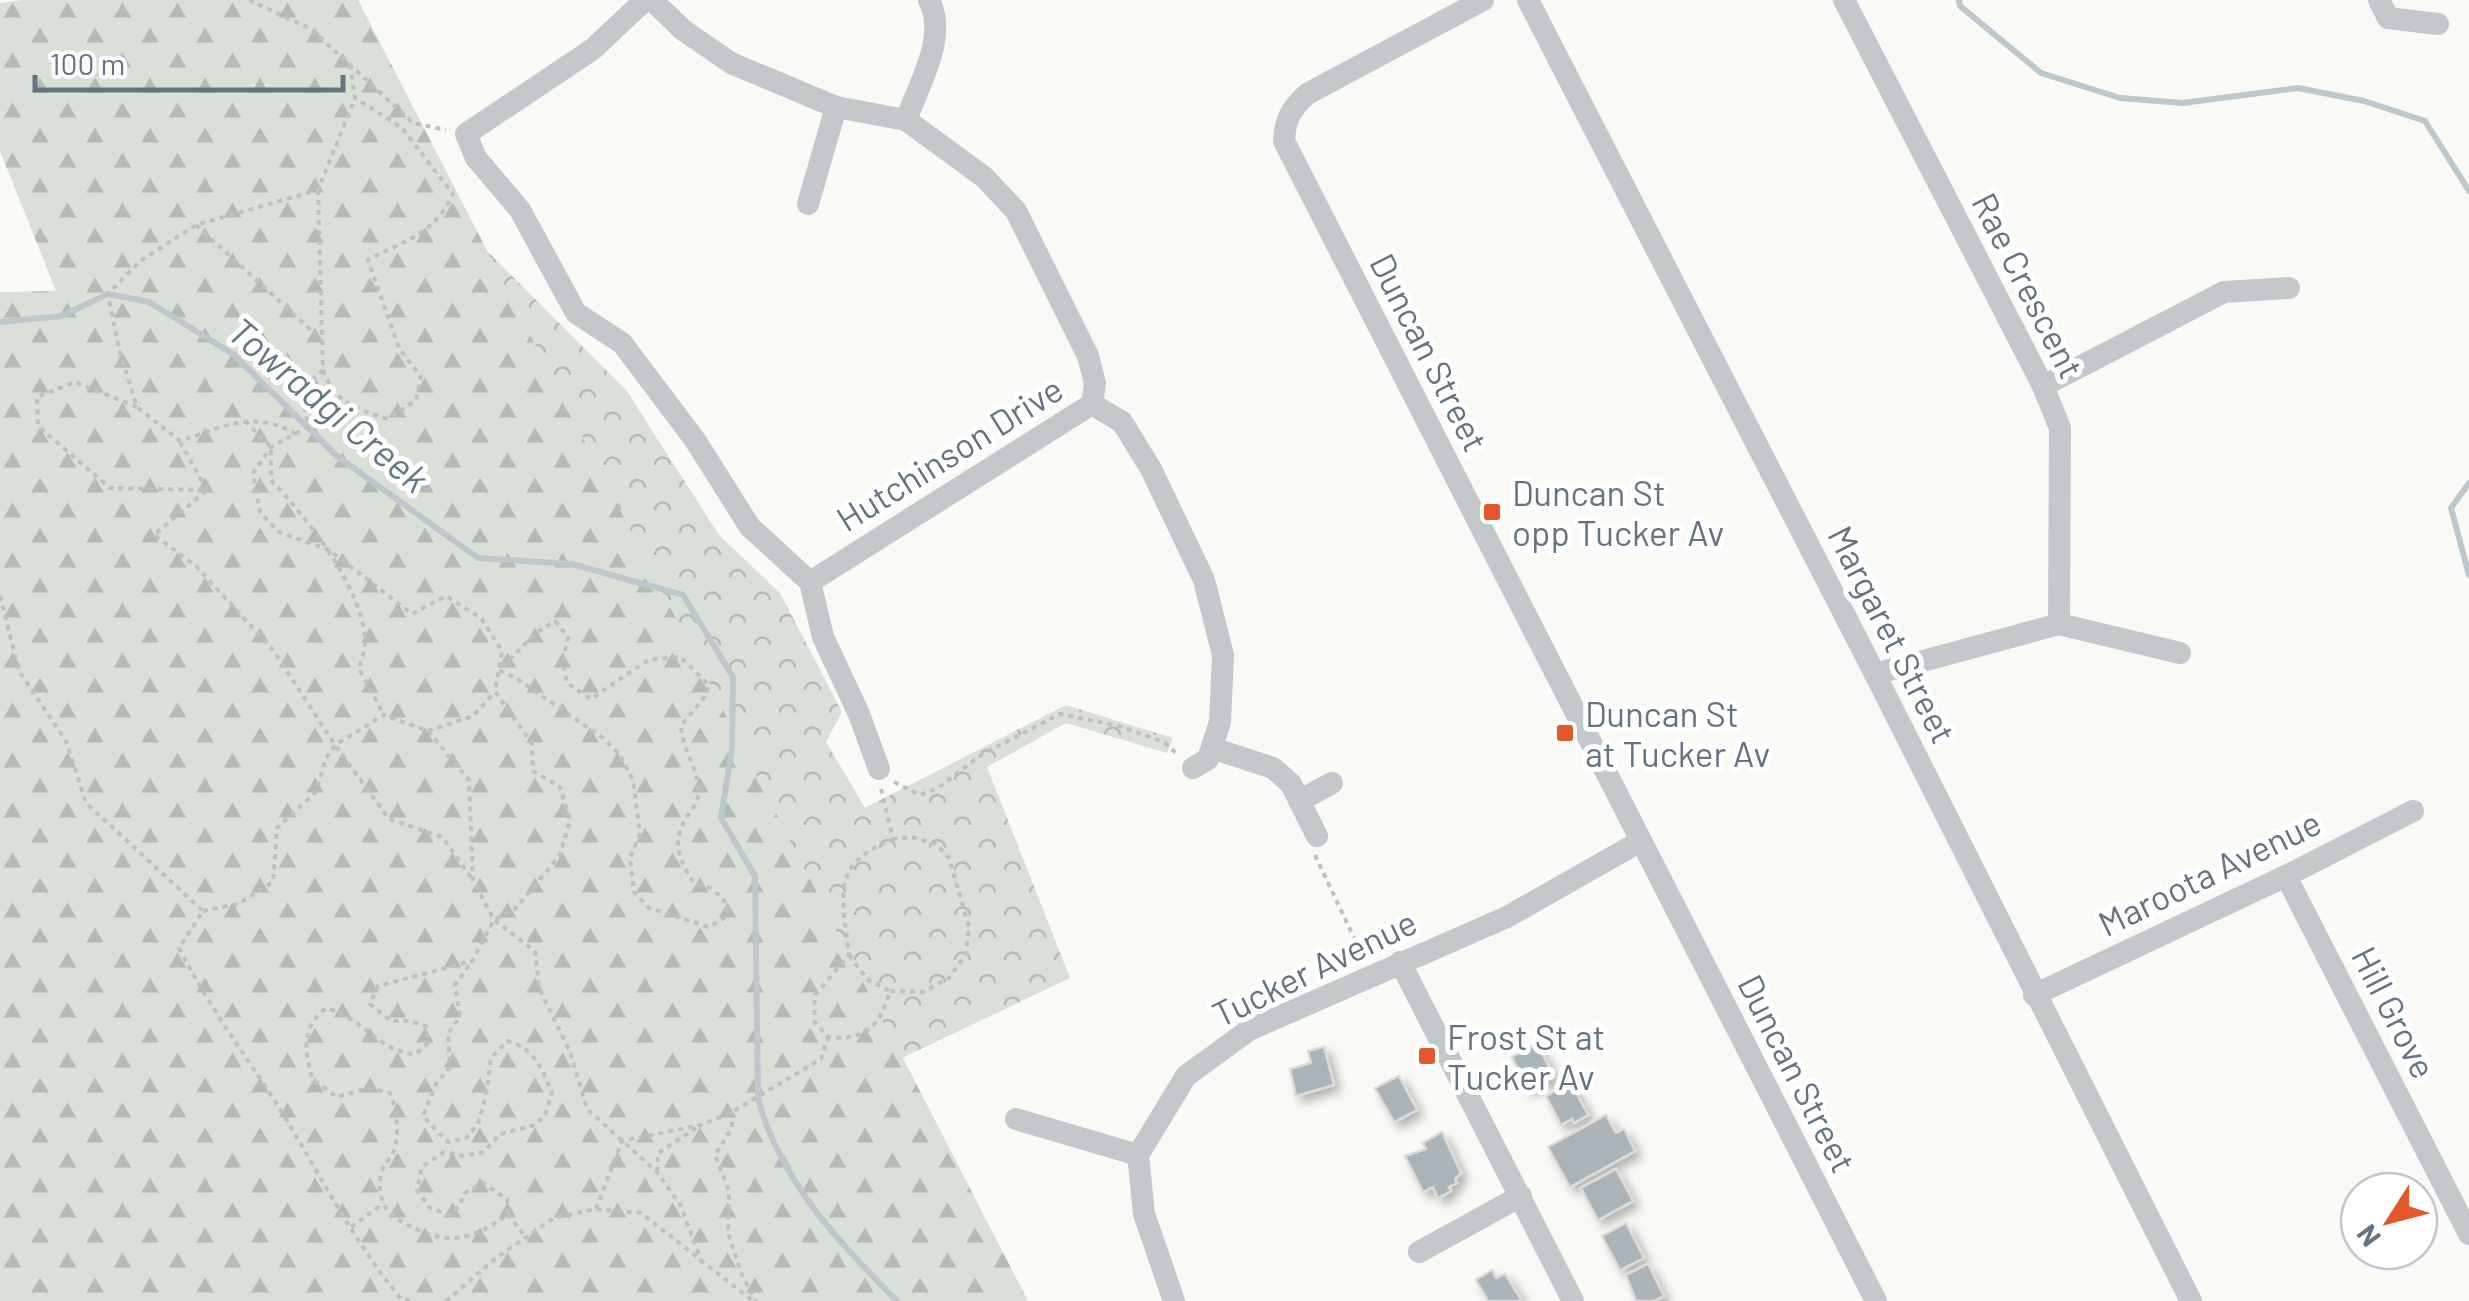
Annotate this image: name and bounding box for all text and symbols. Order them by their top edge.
scale bar [35,30,342,92]
text: 100 m [50,45,125,81]
street label: Rae Crescent [1964,185,2094,385]
street label: Duncan Street [1362,246,1498,458]
water label: Towradgi Creek [220,307,439,501]
street label: Hutchinson Drive [828,367,1070,539]
place label: Duncan St opp Tucker Av [1512,471,1724,553]
marker: Duncan St opp Tucker Av [1481,501,1503,523]
street label: Margaret Street [1820,518,1966,750]
place label: Duncan St at Tucker Av [1585,692,1770,774]
marker: Duncan St at Tucker Av [1554,722,1576,744]
street label: Maroota Avenue [2091,800,2327,944]
street label: Tucker Avenue [1205,899,1423,1035]
street label: Hill Grove [2344,939,2446,1085]
street label: Duncan Street [1730,967,1866,1179]
place label: Frost St at Tucker Av [1447,1015,1605,1097]
marker: Frost St at Tucker Av [1416,1045,1438,1067]
north arrow [2339,1171,2439,1271]
text: N [2349,1219,2387,1254]

